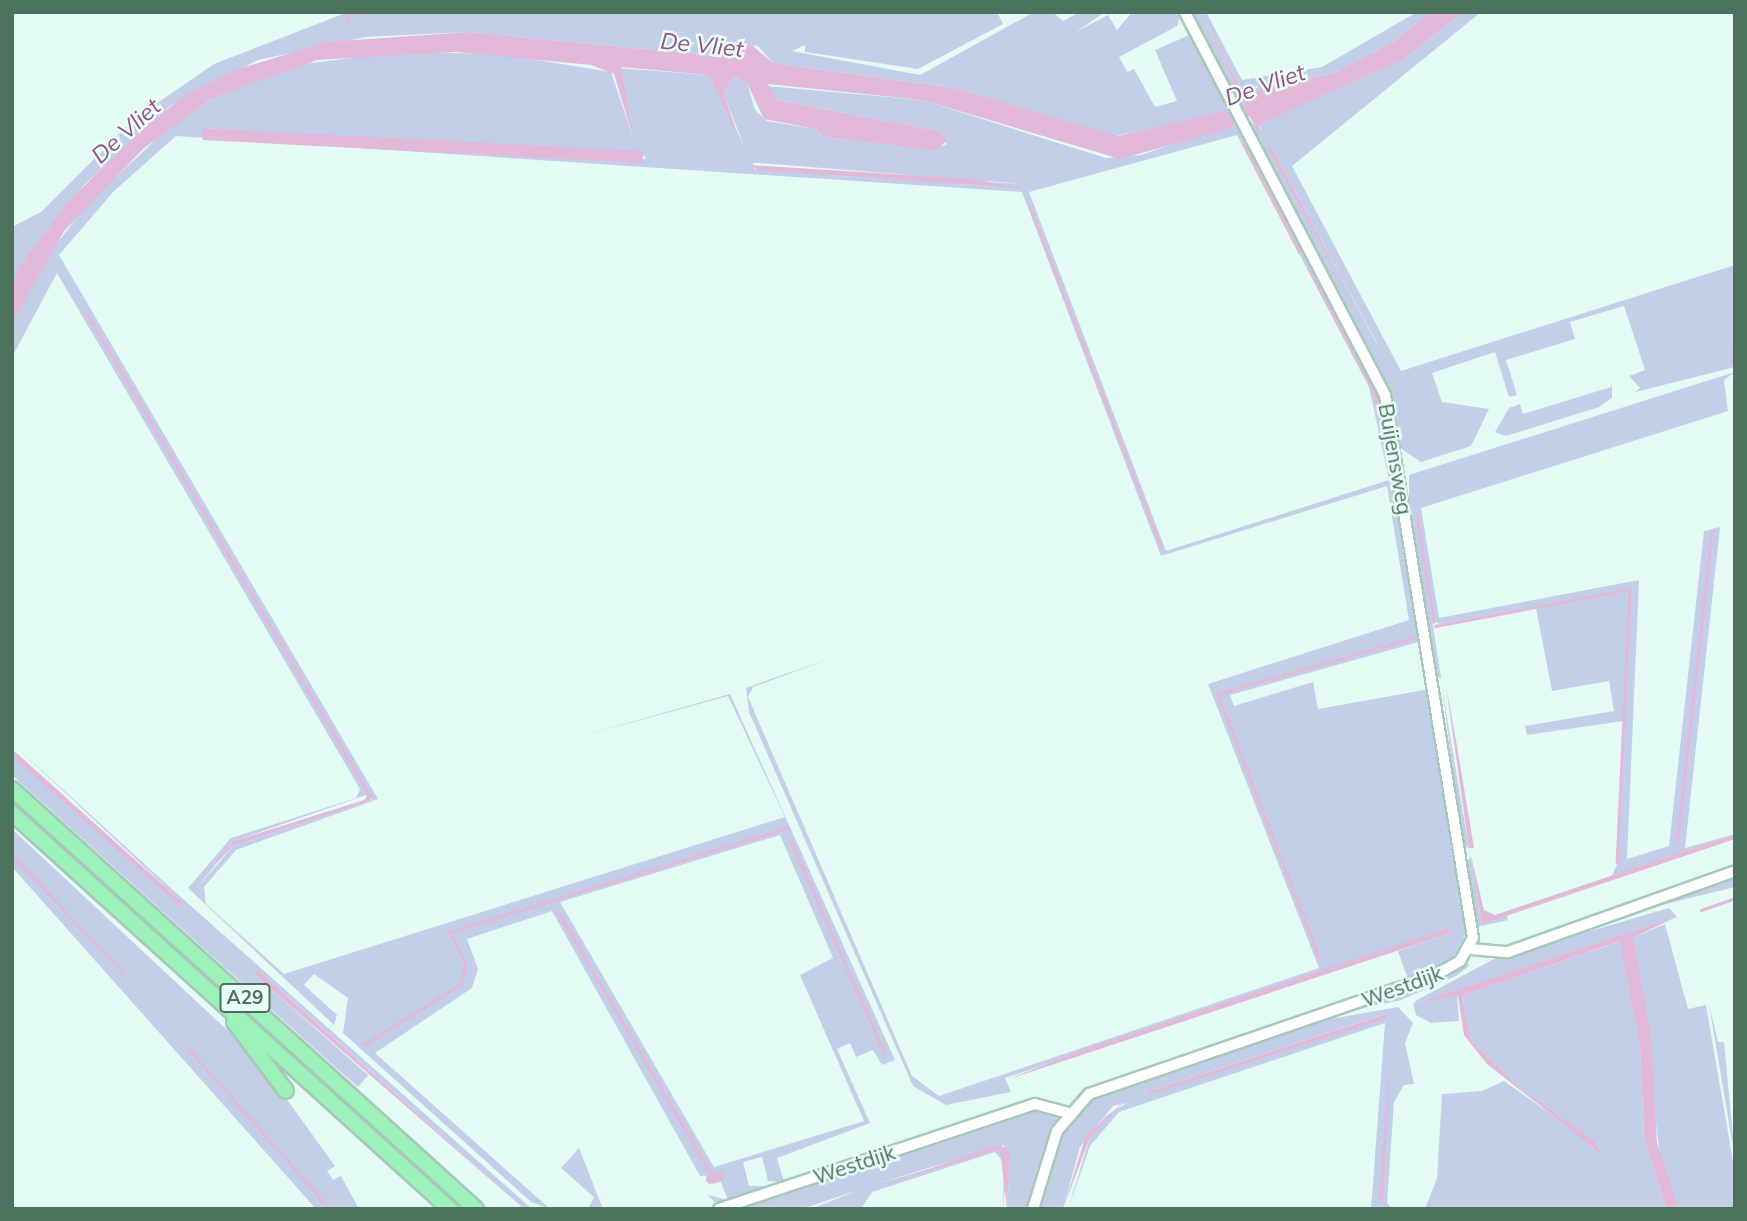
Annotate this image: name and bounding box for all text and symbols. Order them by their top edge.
water label: De Vliet [659,27,745,63]
water label: De Vliet [1221,58,1309,112]
water label: De Vliet [86,93,166,169]
street label: Buijensweg [1374,401,1418,517]
street label: Westdijk [1358,960,1446,1012]
road number: A29 [219,982,271,1014]
street label: Westdijk [810,1139,898,1189]

